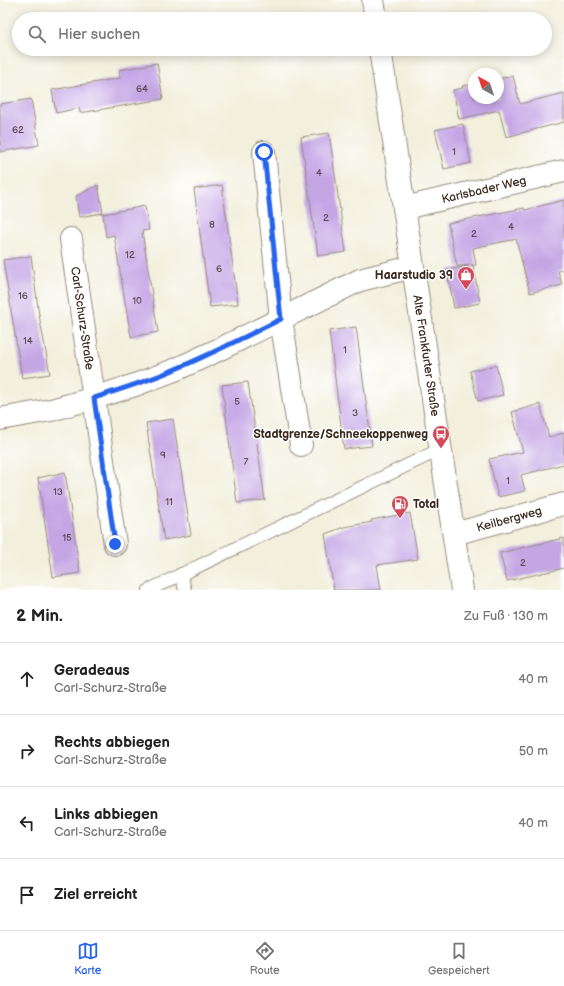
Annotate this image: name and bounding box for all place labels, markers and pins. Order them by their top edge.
shop icon: Haarstudio 39 [456,265,476,290]
place label: Haarstudio 39 [375,268,453,283]
bus stop icon: Stadtgrenze/Schneekoppenweg [431,424,451,449]
place label: Stadtgrenze/Schneekoppenweg [253,427,428,442]
fuel station icon: Total [390,494,410,519]
place label: Total [413,497,439,512]

